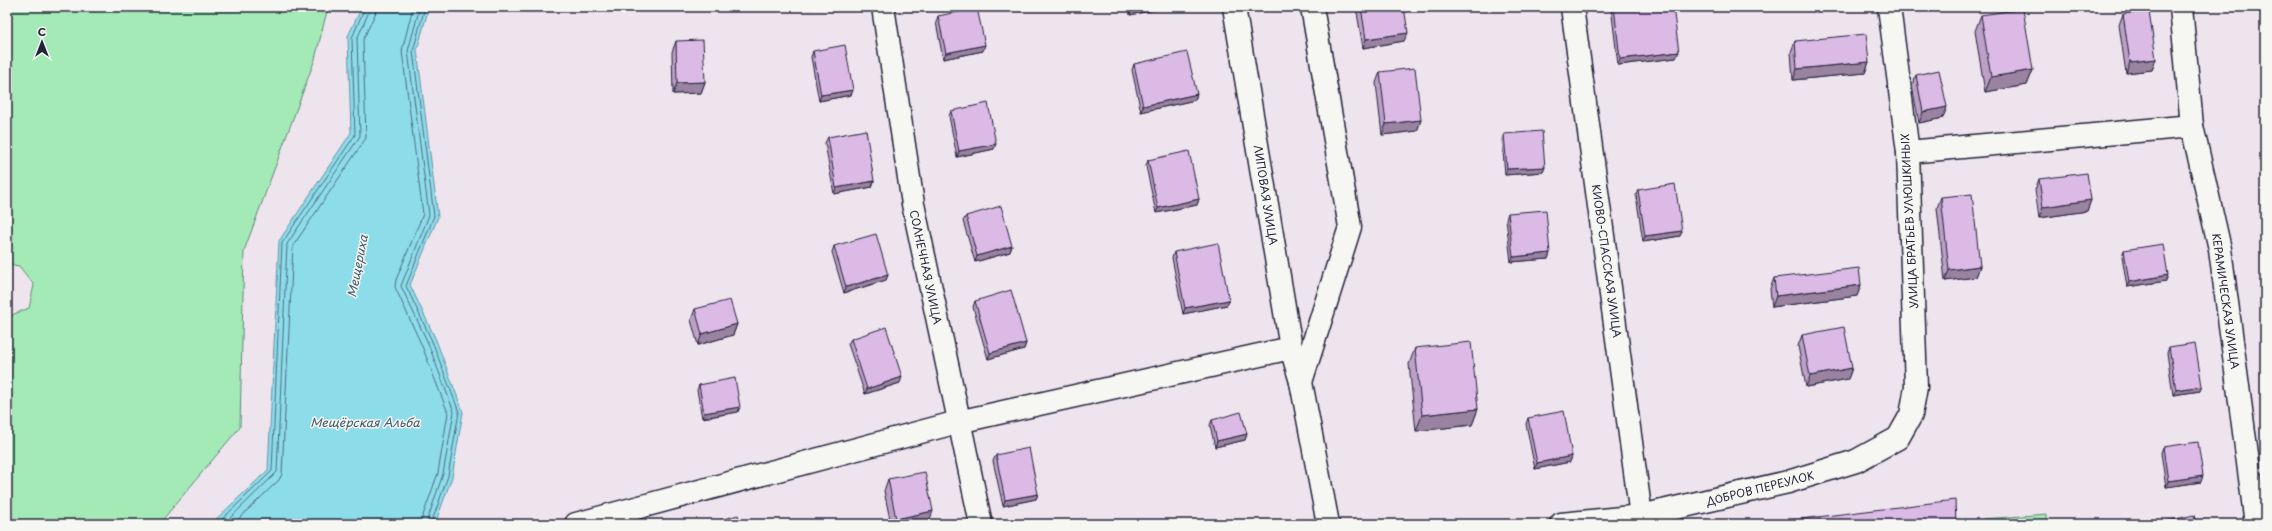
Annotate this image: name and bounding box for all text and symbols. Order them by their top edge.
north arrow [22,22,62,62]
text: С [38,23,46,40]
street label: УЛИЦА БРАТЬЕВ УЛЮШКИНЫХ [1896,132,1922,309]
street label: ЛИПОВАЯ УЛИЦА [1250,144,1282,247]
street label: КИОВО-СПАССКАЯ УЛИЦА [1588,183,1626,339]
street label: СОЛНЕЧНАЯ УЛИЦА [906,208,947,326]
street label: КЕРАМИЧЕСКАЯ УЛИЦА [2208,232,2244,371]
water label: Мещериха [342,233,372,299]
water label: Мещёрская Альба [310,413,420,431]
street label: ДОБРОВ ПЕРЕУЛОК [1703,466,1816,510]

